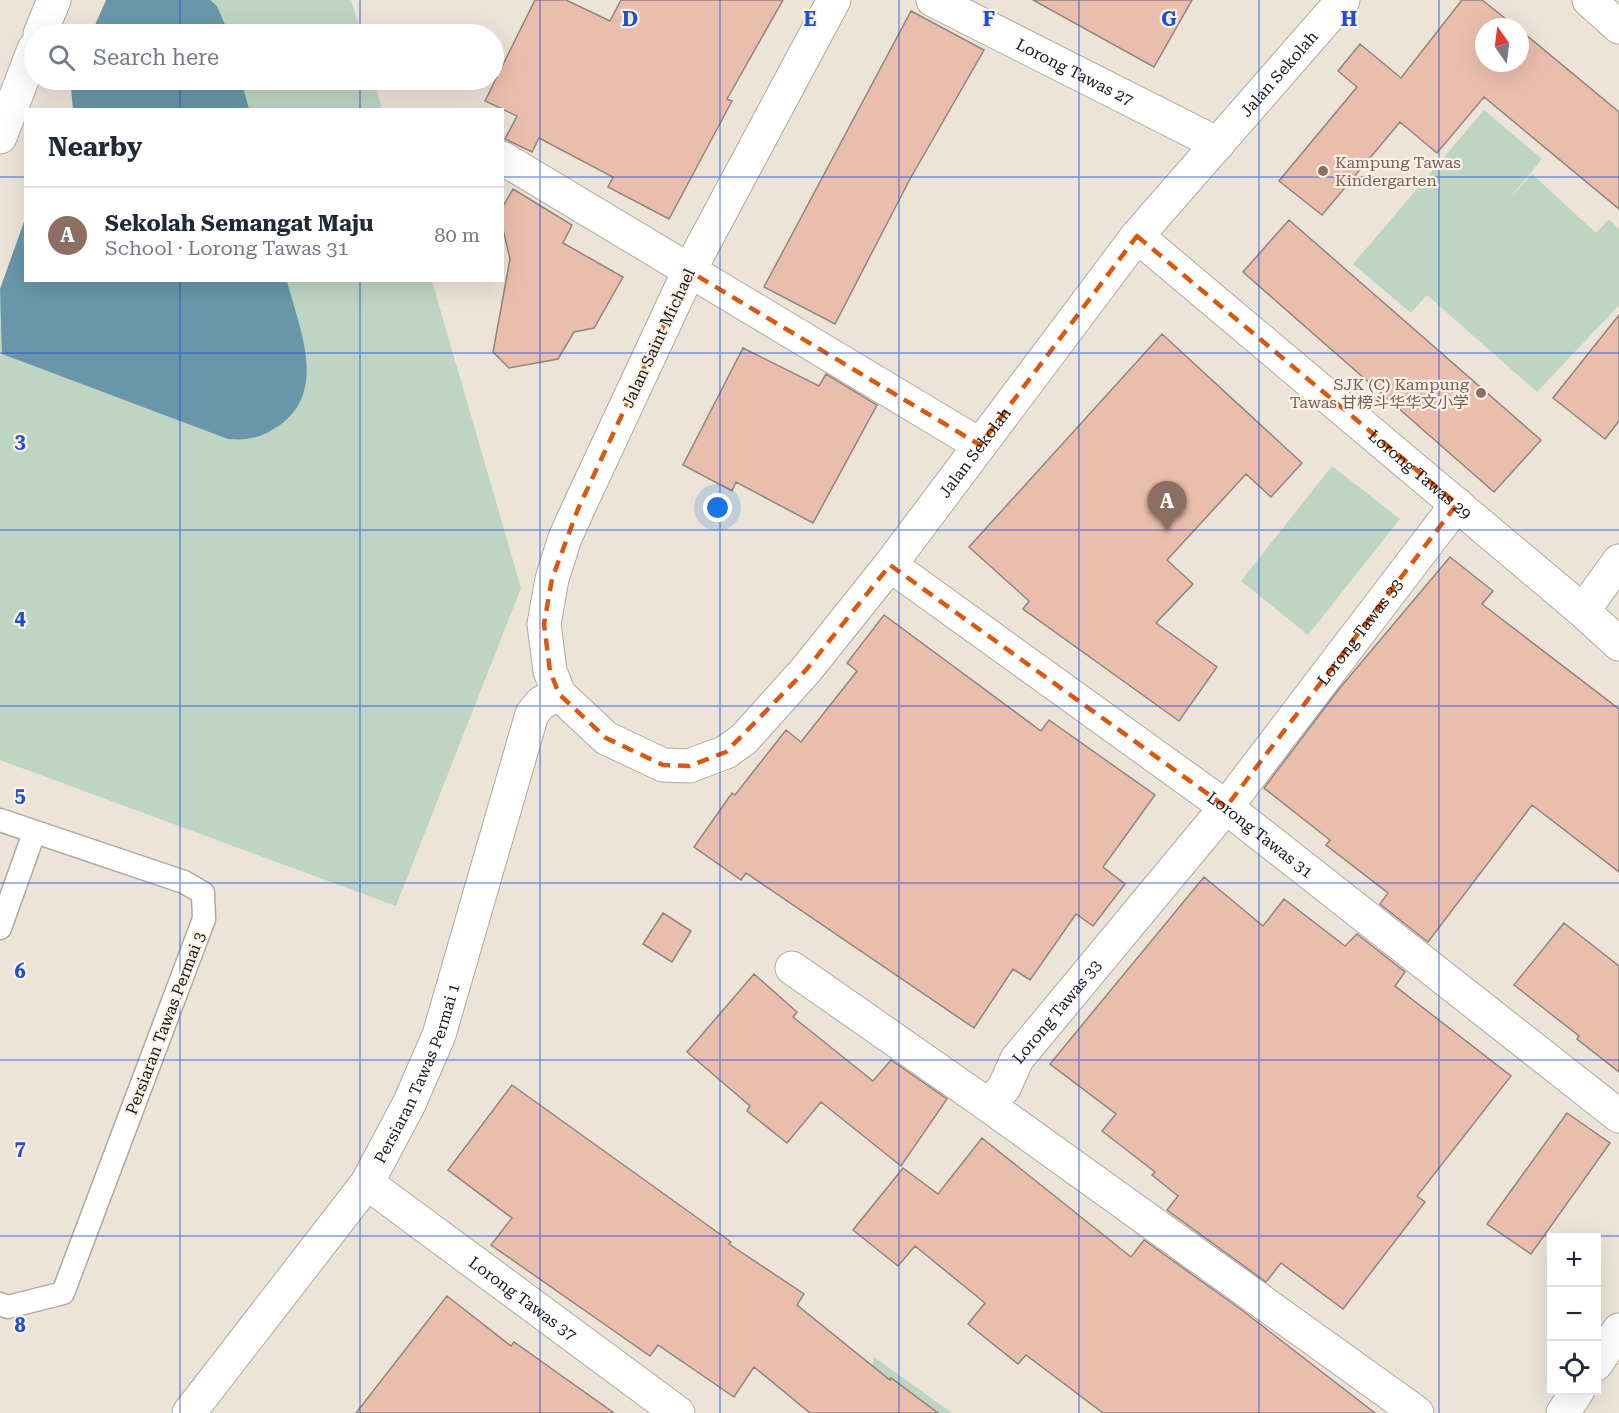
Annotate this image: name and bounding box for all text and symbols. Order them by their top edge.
text: D [622,7,638,31]
text: E [804,7,817,31]
text: F [983,7,995,31]
text: G [1161,7,1177,31]
text: H [1341,7,1357,31]
north arrow [1475,18,1529,72]
search box [24,24,504,90]
street label: Jalan Sekolah [1237,27,1322,121]
street label: Lorong Tawas 27 [1013,35,1137,110]
icon: search [45,41,78,74]
text: Search here [93,45,219,70]
text: Nearby [48,132,142,162]
place label: Kampung Tawas Kindergarten [1335,153,1461,190]
marker: Kampung Tawas Kindergarten [1316,164,1330,178]
text: Sekolah Semangat Maju [105,211,373,236]
text: A [60,223,75,247]
text: 80 m [434,223,480,247]
text: School · Lorong Tawas 31 [105,236,349,260]
street label: Jalan Saint Michael [618,266,699,411]
place label: SJK (C) Kampung Tawas 甘榜斗华华文小学 [1290,375,1470,412]
marker: SJK (C) Kampung Tawas 甘榜斗华华文小学 [1474,386,1488,400]
street label: Jalan Sekolah [935,404,1015,501]
street label: Lorong Tawas 29 [1364,426,1475,523]
text: 3 [14,429,26,453]
pin: A [1148,482,1186,531]
your location [703,493,732,522]
street label: Lorong Tawas 33 [1313,575,1407,689]
text: 4 [14,606,26,630]
text: 5 [14,783,26,807]
street label: Lorong Tawas 31 [1204,788,1317,882]
street label: Persiaran Tawas Permai 3 [122,929,209,1117]
street label: Lorong Tawas 33 [1008,956,1105,1067]
text: 6 [14,959,26,983]
street label: Persiaran Tawas Permai 1 [370,981,464,1167]
text: 7 [14,1136,26,1160]
map controls [1547,1233,1601,1395]
button: + [1547,1233,1601,1287]
street label: Lorong Tawas 37 [465,1253,580,1345]
button: − [1547,1287,1601,1341]
text: 8 [14,1313,26,1337]
button: locate [1547,1341,1601,1395]

